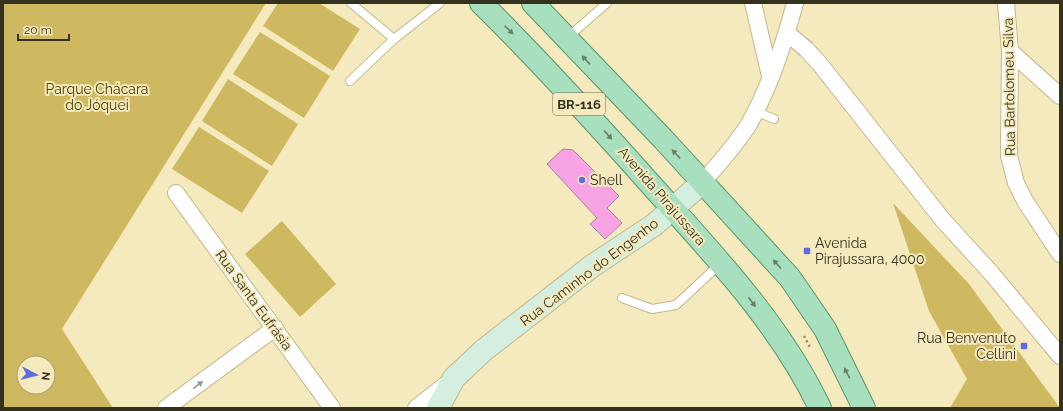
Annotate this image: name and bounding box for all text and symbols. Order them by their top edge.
scale bar [18,16,69,42]
street label: Rua Bartolomeu Silva [1000,18,1018,156]
text: 20 m [24,23,52,37]
one-way arrow [504,25,514,35]
one-way arrow [582,55,591,65]
park label: Parque Chácara do Jóquei [46,81,148,113]
road number: BR-116 [553,93,605,115]
one-way arrow [603,130,613,140]
street label: Avenida Pirajussara [615,144,709,248]
one-way arrow [672,148,681,159]
place label: Shell [590,172,623,188]
marker: Shell [577,175,587,185]
street label: Rua Caminho do Engenho [517,215,661,329]
place label: Avenida Pirajussara, 4000 [815,235,924,267]
marker: Avenida Pirajussara, 4000 [802,246,812,256]
street label: Rua Santa Eufrásia [212,247,296,353]
one-way arrow [772,259,782,269]
one-way arrow [748,297,757,308]
place label: Rua Benvenuto Cellini [917,330,1016,362]
marker: Rua Benvenuto Cellini [1019,341,1029,351]
north arrow [16,355,56,395]
one-way arrow [844,367,850,379]
text: N [38,371,52,381]
one-way arrow [192,381,203,389]

